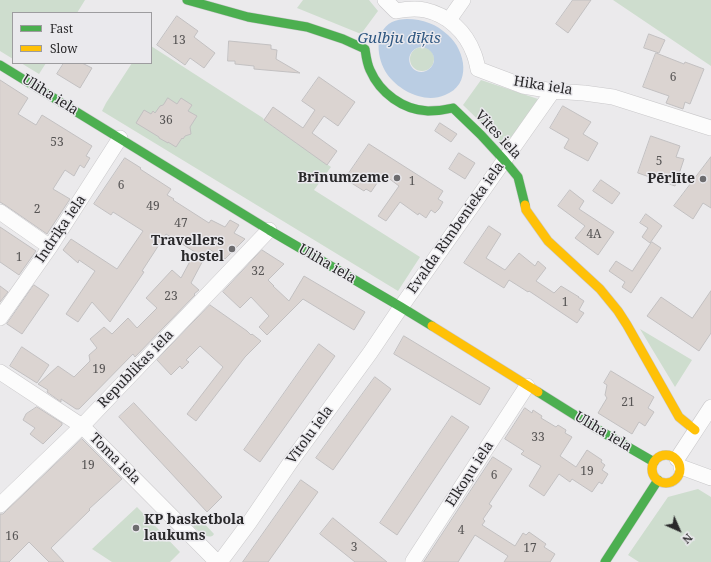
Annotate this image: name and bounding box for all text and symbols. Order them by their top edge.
legend [12,12,152,64]
text: Fast [50,20,73,37]
water label: Gulbju dīķis [357,30,441,48]
house number: 13 [172,34,186,48]
text: Slow [50,40,78,57]
street label: Uliha iela [19,71,81,119]
house number: 6 [670,71,676,85]
street label: Hika iela [512,73,574,99]
street label: Vites iela [471,107,525,163]
house number: 36 [159,114,173,128]
house number: 53 [50,136,64,150]
house number: 5 [656,155,662,169]
street label: Evalda Rimbenieka iela [404,159,508,297]
place label: Brīnumzeme [298,170,389,186]
place label: Pērlīte [647,171,695,187]
marker: Brīnumzeme [392,173,402,183]
marker: Pērlīte [698,174,708,184]
house number: 1 [409,175,415,189]
house number: 6 [118,179,124,193]
street label: Indriķa iela [32,192,90,266]
house number: 49 [146,200,160,214]
house number: 2 [34,203,40,217]
house number: 47 [174,217,188,231]
house number: 4A [586,228,602,242]
place label: Travellers hostel [151,233,224,266]
street label: Uliha iela [295,241,359,287]
marker: Travellers hostel [227,244,237,254]
house number: 1 [16,251,22,265]
house number: 32 [251,265,265,279]
house number: 23 [164,290,178,304]
house number: 1 [562,296,568,310]
street label: Republikas iela [95,327,177,411]
house number: 19 [92,363,106,377]
house number: 21 [621,396,635,410]
street label: Vītolu iela [283,403,337,467]
street label: Uliha iela [571,408,635,456]
street label: Toma iela [86,430,144,488]
house number: 33 [531,431,545,445]
street label: Elkoņu iela [443,438,497,510]
house number: 19 [81,459,95,473]
house number: 19 [580,465,594,479]
house number: 6 [491,469,497,483]
north arrow [659,510,699,550]
place label: KP basketbola laukums [144,512,244,544]
marker: KP basketbola laukums [131,523,141,533]
house number: 4 [458,524,464,538]
house number: 16 [5,530,19,544]
text: N [679,530,696,547]
house number: 3 [351,541,357,555]
house number: 17 [523,542,537,556]

